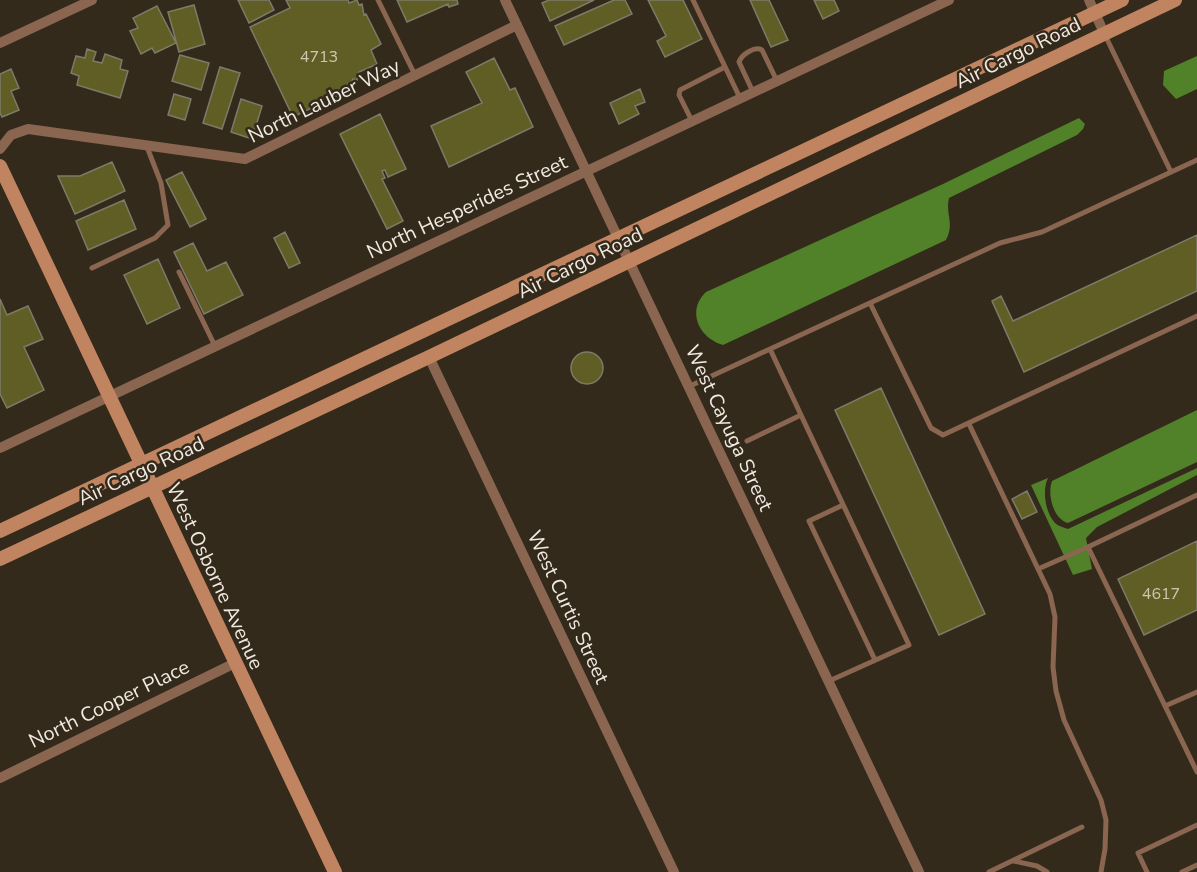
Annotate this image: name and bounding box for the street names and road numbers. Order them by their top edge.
street label: Air Cargo Road [951,11,1085,95]
street label: North Lauber Way [243,52,405,150]
street label: North Hesperides Street [362,148,573,265]
street label: Air Cargo Road [513,221,647,305]
street label: West Cayuga Street [679,341,780,516]
street label: Air Cargo Road [73,430,209,512]
street label: West Osborne Avenue [160,478,270,674]
street label: West Curtis Street [521,526,616,689]
street label: North Cooper Place [24,653,194,755]

